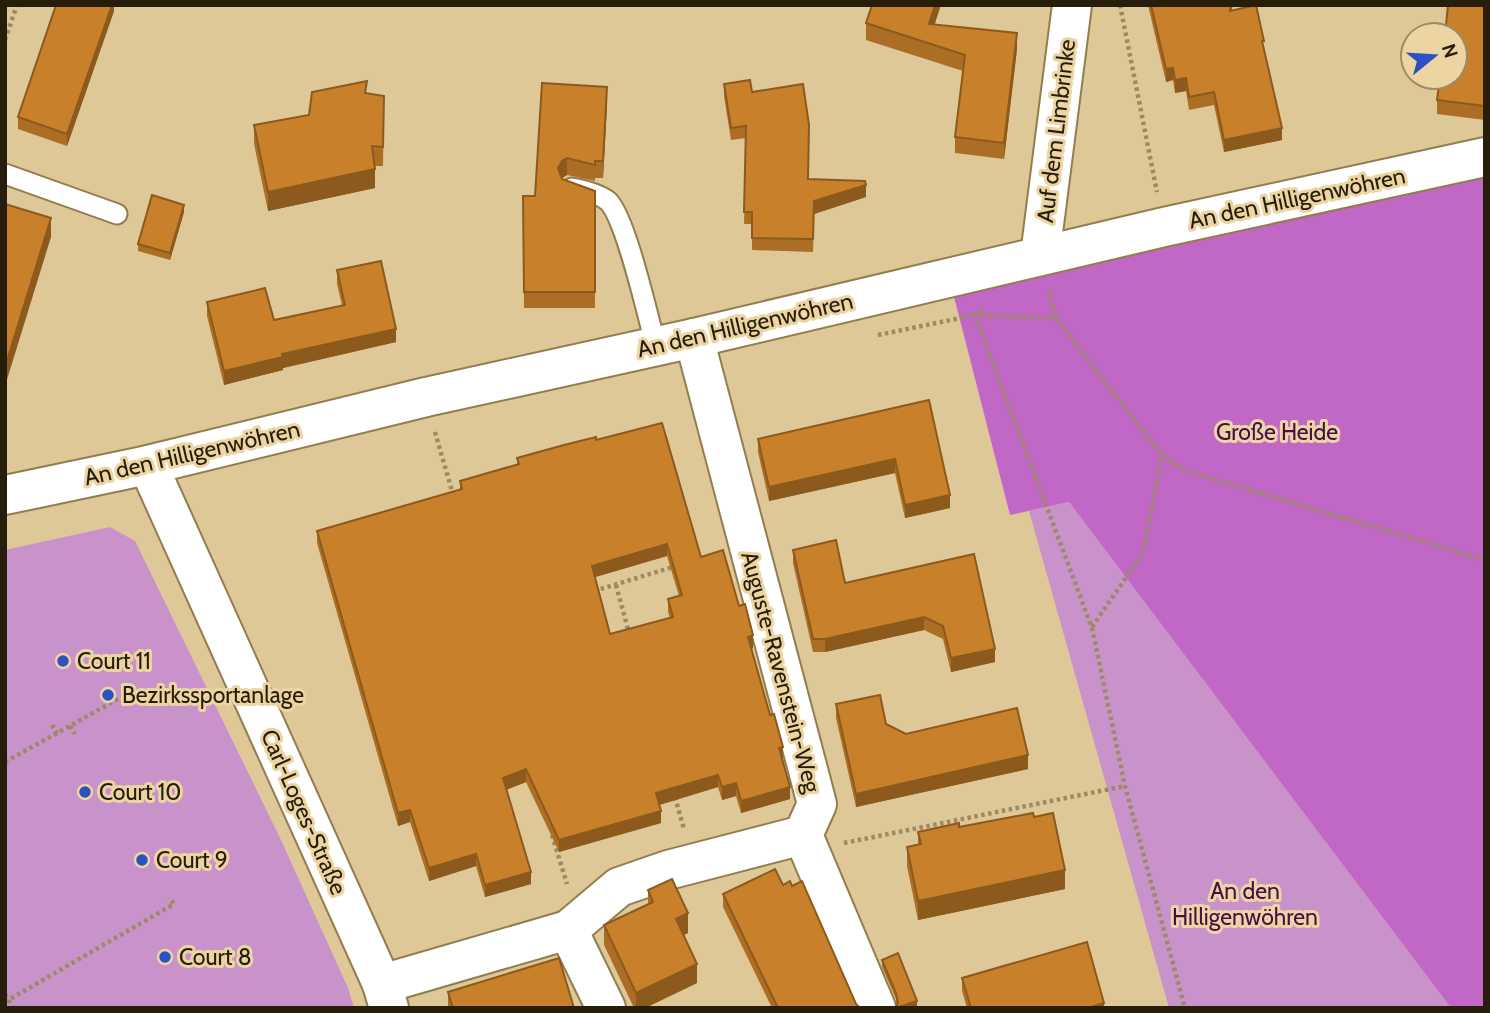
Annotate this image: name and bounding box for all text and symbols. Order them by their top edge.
north arrow [1399,21,1469,91]
street label: Auf dem Limbrinke [1031,37,1081,224]
text: N [1437,41,1463,61]
street label: An den Hilligenwöhren [1186,161,1408,235]
street label: An den Hilligenwöhren [634,287,856,363]
street label: An den Hilligenwöhren [81,415,303,491]
park label: Große Heide [1216,418,1338,446]
street label: Auguste-Ravenstein-Weg [735,548,827,796]
place label: Court 11 [77,647,151,675]
marker: Court 11 [55,653,71,669]
place label: Bezirkssportanlage [122,681,304,709]
marker: Bezirkssportanlage [100,687,116,703]
street label: Carl-Loges-Straße [255,725,353,899]
place label: Court 10 [99,778,181,806]
marker: Court 10 [77,784,93,800]
place label: Court 9 [156,846,228,874]
marker: Court 9 [134,852,150,868]
park label: An den Hilligenwöhren [1172,877,1318,931]
place label: Court 8 [179,943,252,971]
marker: Court 8 [157,949,173,965]

